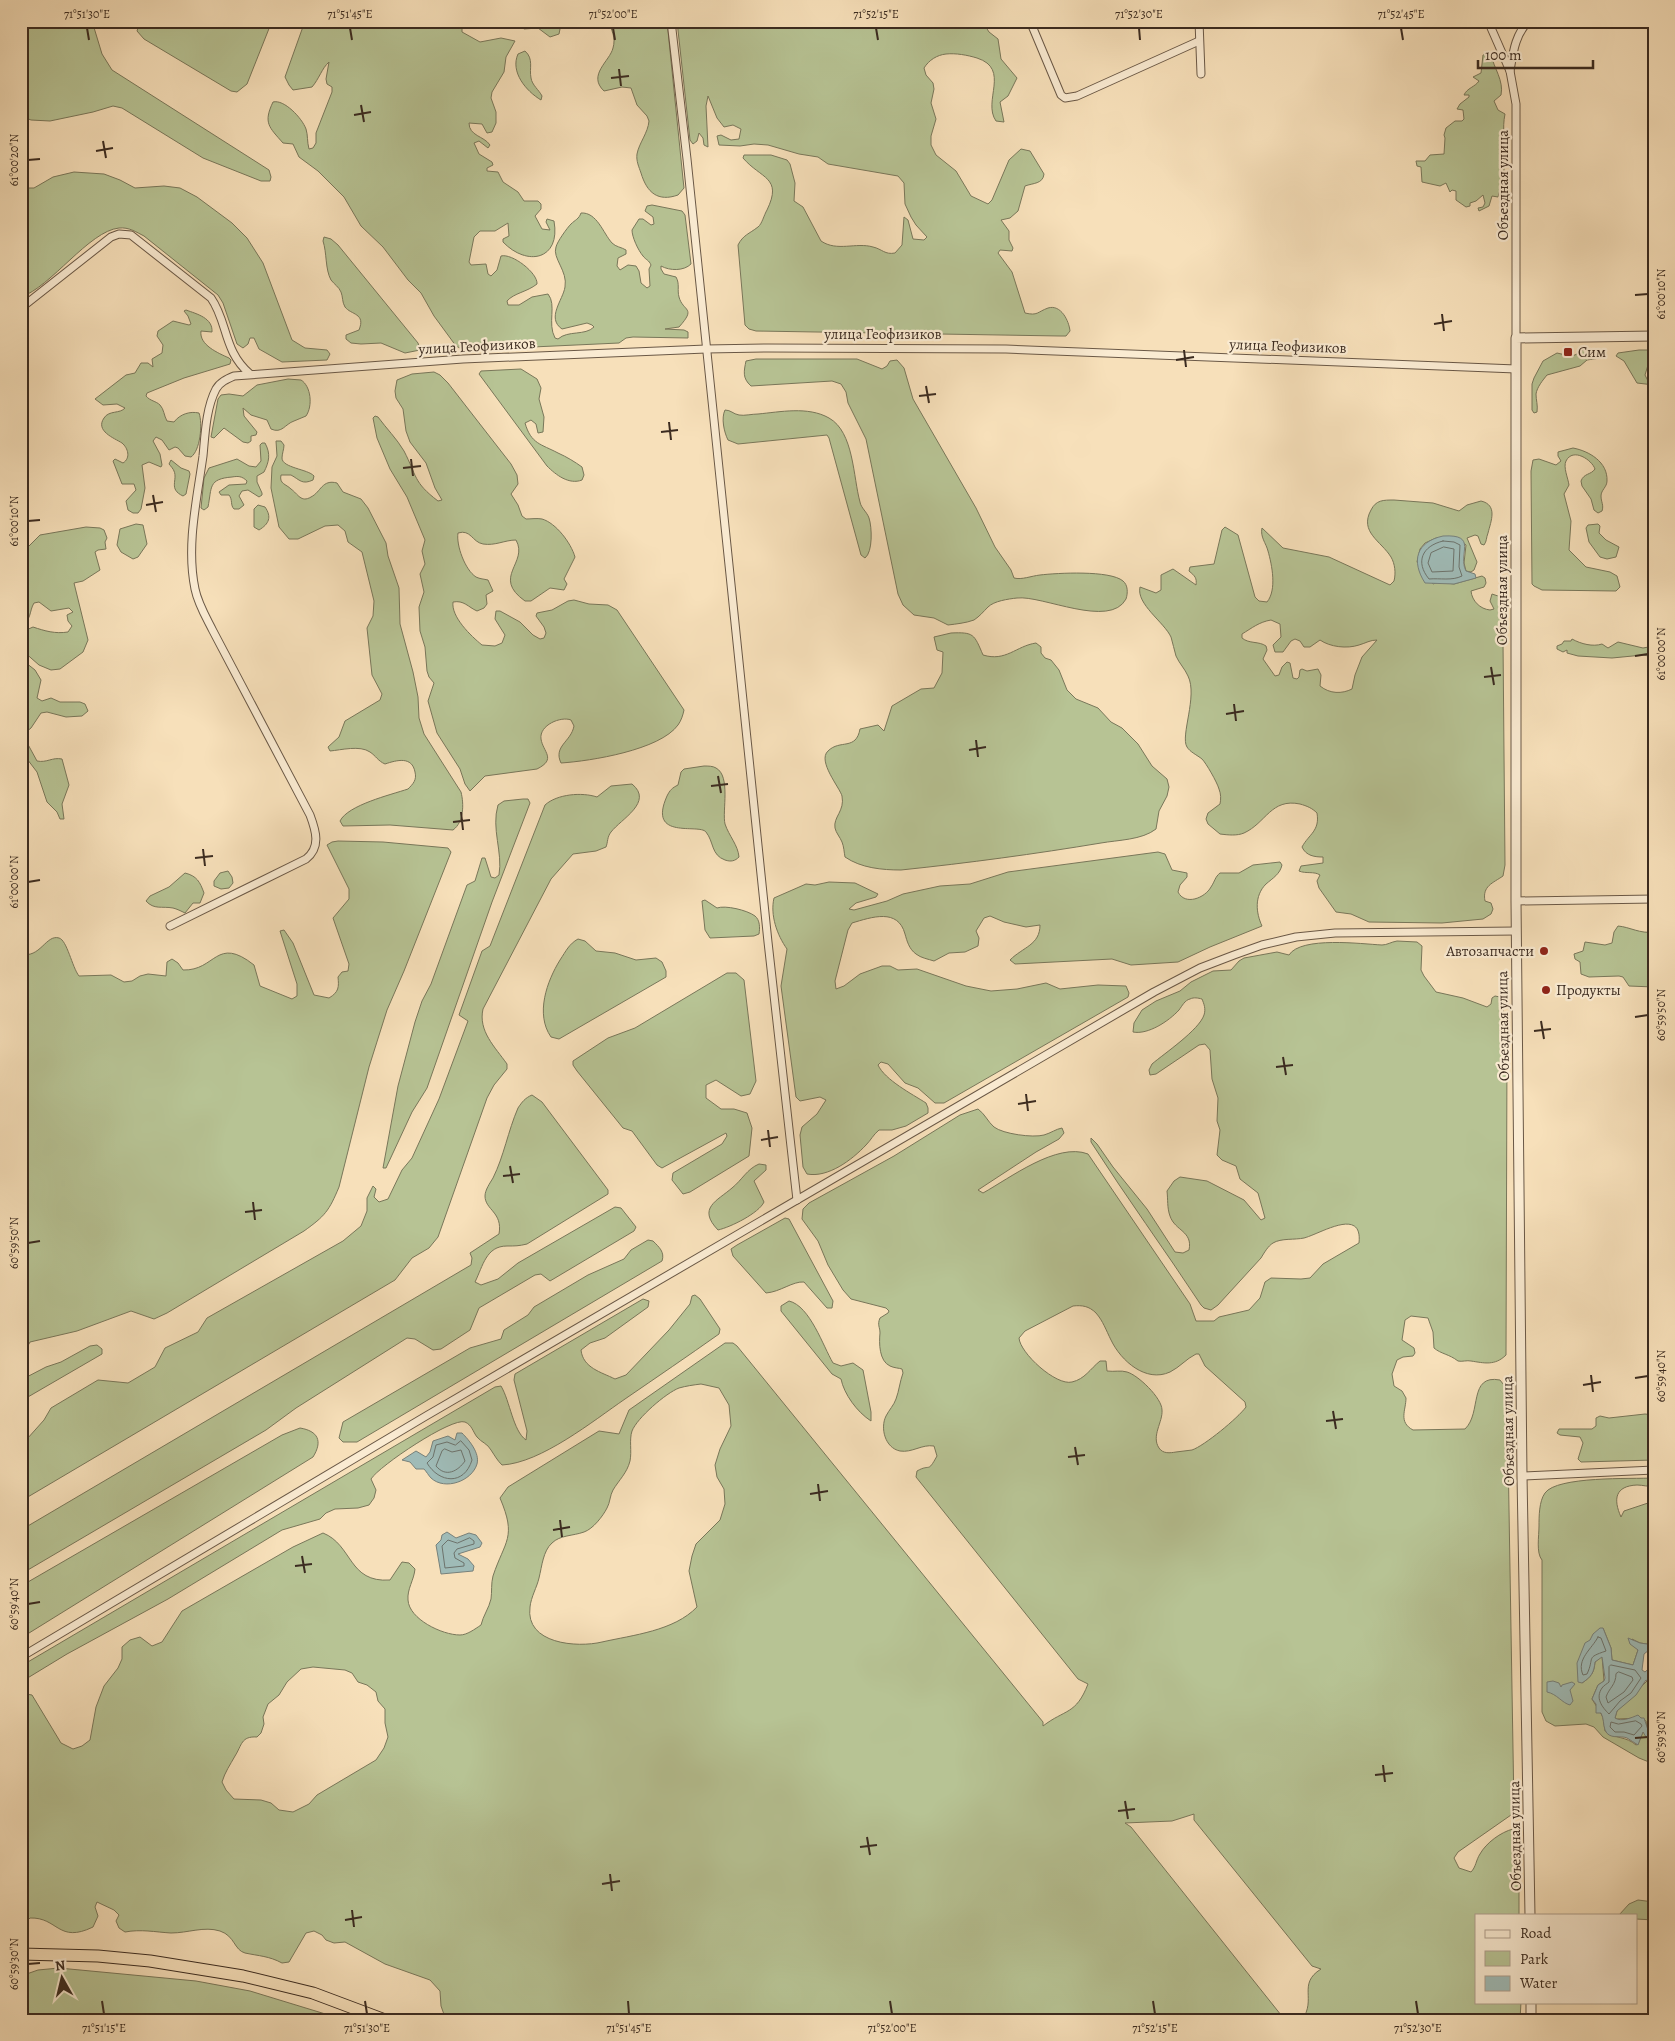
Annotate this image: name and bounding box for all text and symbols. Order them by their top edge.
text: 71°51'30"E [64,6,110,22]
text: 71°51'45"E [327,6,373,22]
text: 71°52'00"E [588,6,638,22]
text: 71°52'15"E [853,6,899,22]
text: 71°52'30"E [1115,6,1163,22]
text: 71°52'45"E [1377,6,1425,22]
scale bar [1478,38,1592,70]
text: 100 m [1485,45,1522,65]
street label: Объездная улица [1493,130,1513,240]
text: 61°00'20"N [6,133,22,186]
text: 61°00'10"N [1653,268,1669,319]
street label: улица Геофизиков [823,324,942,344]
street label: улица Геофизиков [417,333,536,359]
street label: улица Геофизиков [1228,334,1347,358]
place label: Сим [1578,342,1606,362]
marker: Сим [1562,346,1574,358]
text: 61°00'10"N [6,495,22,546]
street label: Объездная улица [1492,535,1512,645]
text: 61°00'00"N [1653,627,1669,681]
text: 61°00'00"N [6,855,22,909]
place label: Автозапчасти [1445,941,1534,961]
marker: Автозапчасти [1538,945,1550,957]
street label: Объездная улица [1492,971,1514,1081]
place label: Продукты [1556,980,1621,1000]
marker: Продукты [1540,984,1552,996]
text: 60°59'50"N [1653,989,1669,1041]
text: 60°59'50"N [6,1217,22,1269]
text: 60°59'40"N [1653,1349,1669,1402]
street label: Объездная улица [1497,1376,1519,1486]
text: 60°59'40"N [6,1577,22,1630]
text: 60°59'30"N [1653,1711,1669,1763]
street label: Объездная улица [1504,1781,1526,1891]
legend [1475,1914,1638,2004]
text: Road [1520,1923,1552,1943]
text: 60°59'30"N [6,1938,22,1990]
text: Park [1520,1949,1549,1969]
north arrow [38,1954,88,2004]
text: N [54,1956,67,1976]
text: Water [1519,1973,1557,1993]
text: 71°51'15"E [82,2020,126,2036]
text: 71°51'30"E [344,2020,390,2036]
text: 71°51'45"E [606,2020,652,2036]
text: 71°52'00"E [867,2020,917,2036]
text: 71°52'15"E [1132,2020,1178,2036]
text: 71°52'30"E [1394,2020,1442,2036]

